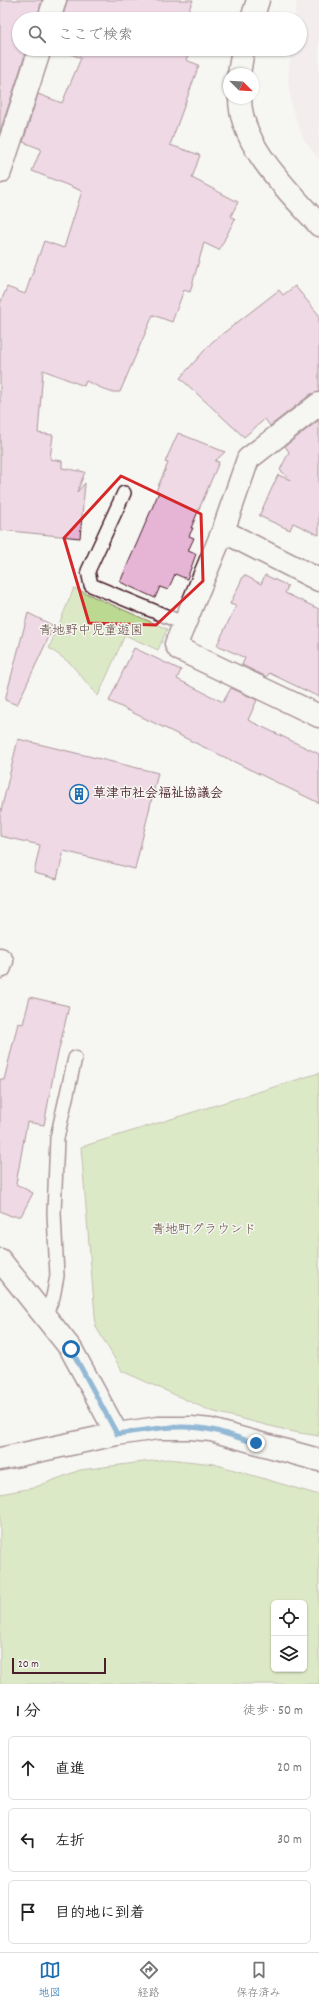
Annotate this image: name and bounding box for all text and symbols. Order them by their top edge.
search box [12,12,307,56]
icon: search [26,23,48,45]
text: ここで検索 [58,25,133,47]
north arrow [223,68,259,104]
park label: 青地野中児童遊園 [39,622,143,641]
building icon: 草津市社会福祉協議会 [68,783,90,805]
place label: 草津市社会福祉協議会 [93,785,223,804]
park label: 青地町グラウンド [152,1221,256,1240]
route start [62,1340,80,1358]
route end [247,1434,265,1452]
map controls [271,1600,307,1672]
button: locate [271,1600,307,1636]
button: layers [271,1636,307,1672]
scale bar [12,1656,106,1675]
text: 20 m [18,1657,39,1673]
text: 1 分 [16,1701,41,1725]
text: 徒歩 · 50 m [243,1702,303,1721]
icon: ahead [17,1757,39,1779]
text: 直進 [55,1759,85,1781]
text: 20 m [277,1759,302,1778]
icon: left [17,1829,39,1851]
text: 左折 [55,1831,85,1853]
text: 30 m [277,1831,302,1850]
icon: arrive [17,1901,39,1923]
text: 目的地に到着 [55,1903,145,1925]
tab: 地図 [39,1959,61,2002]
tab: 経路 [138,1959,160,2002]
tab: 保存済み [237,1959,281,2002]

